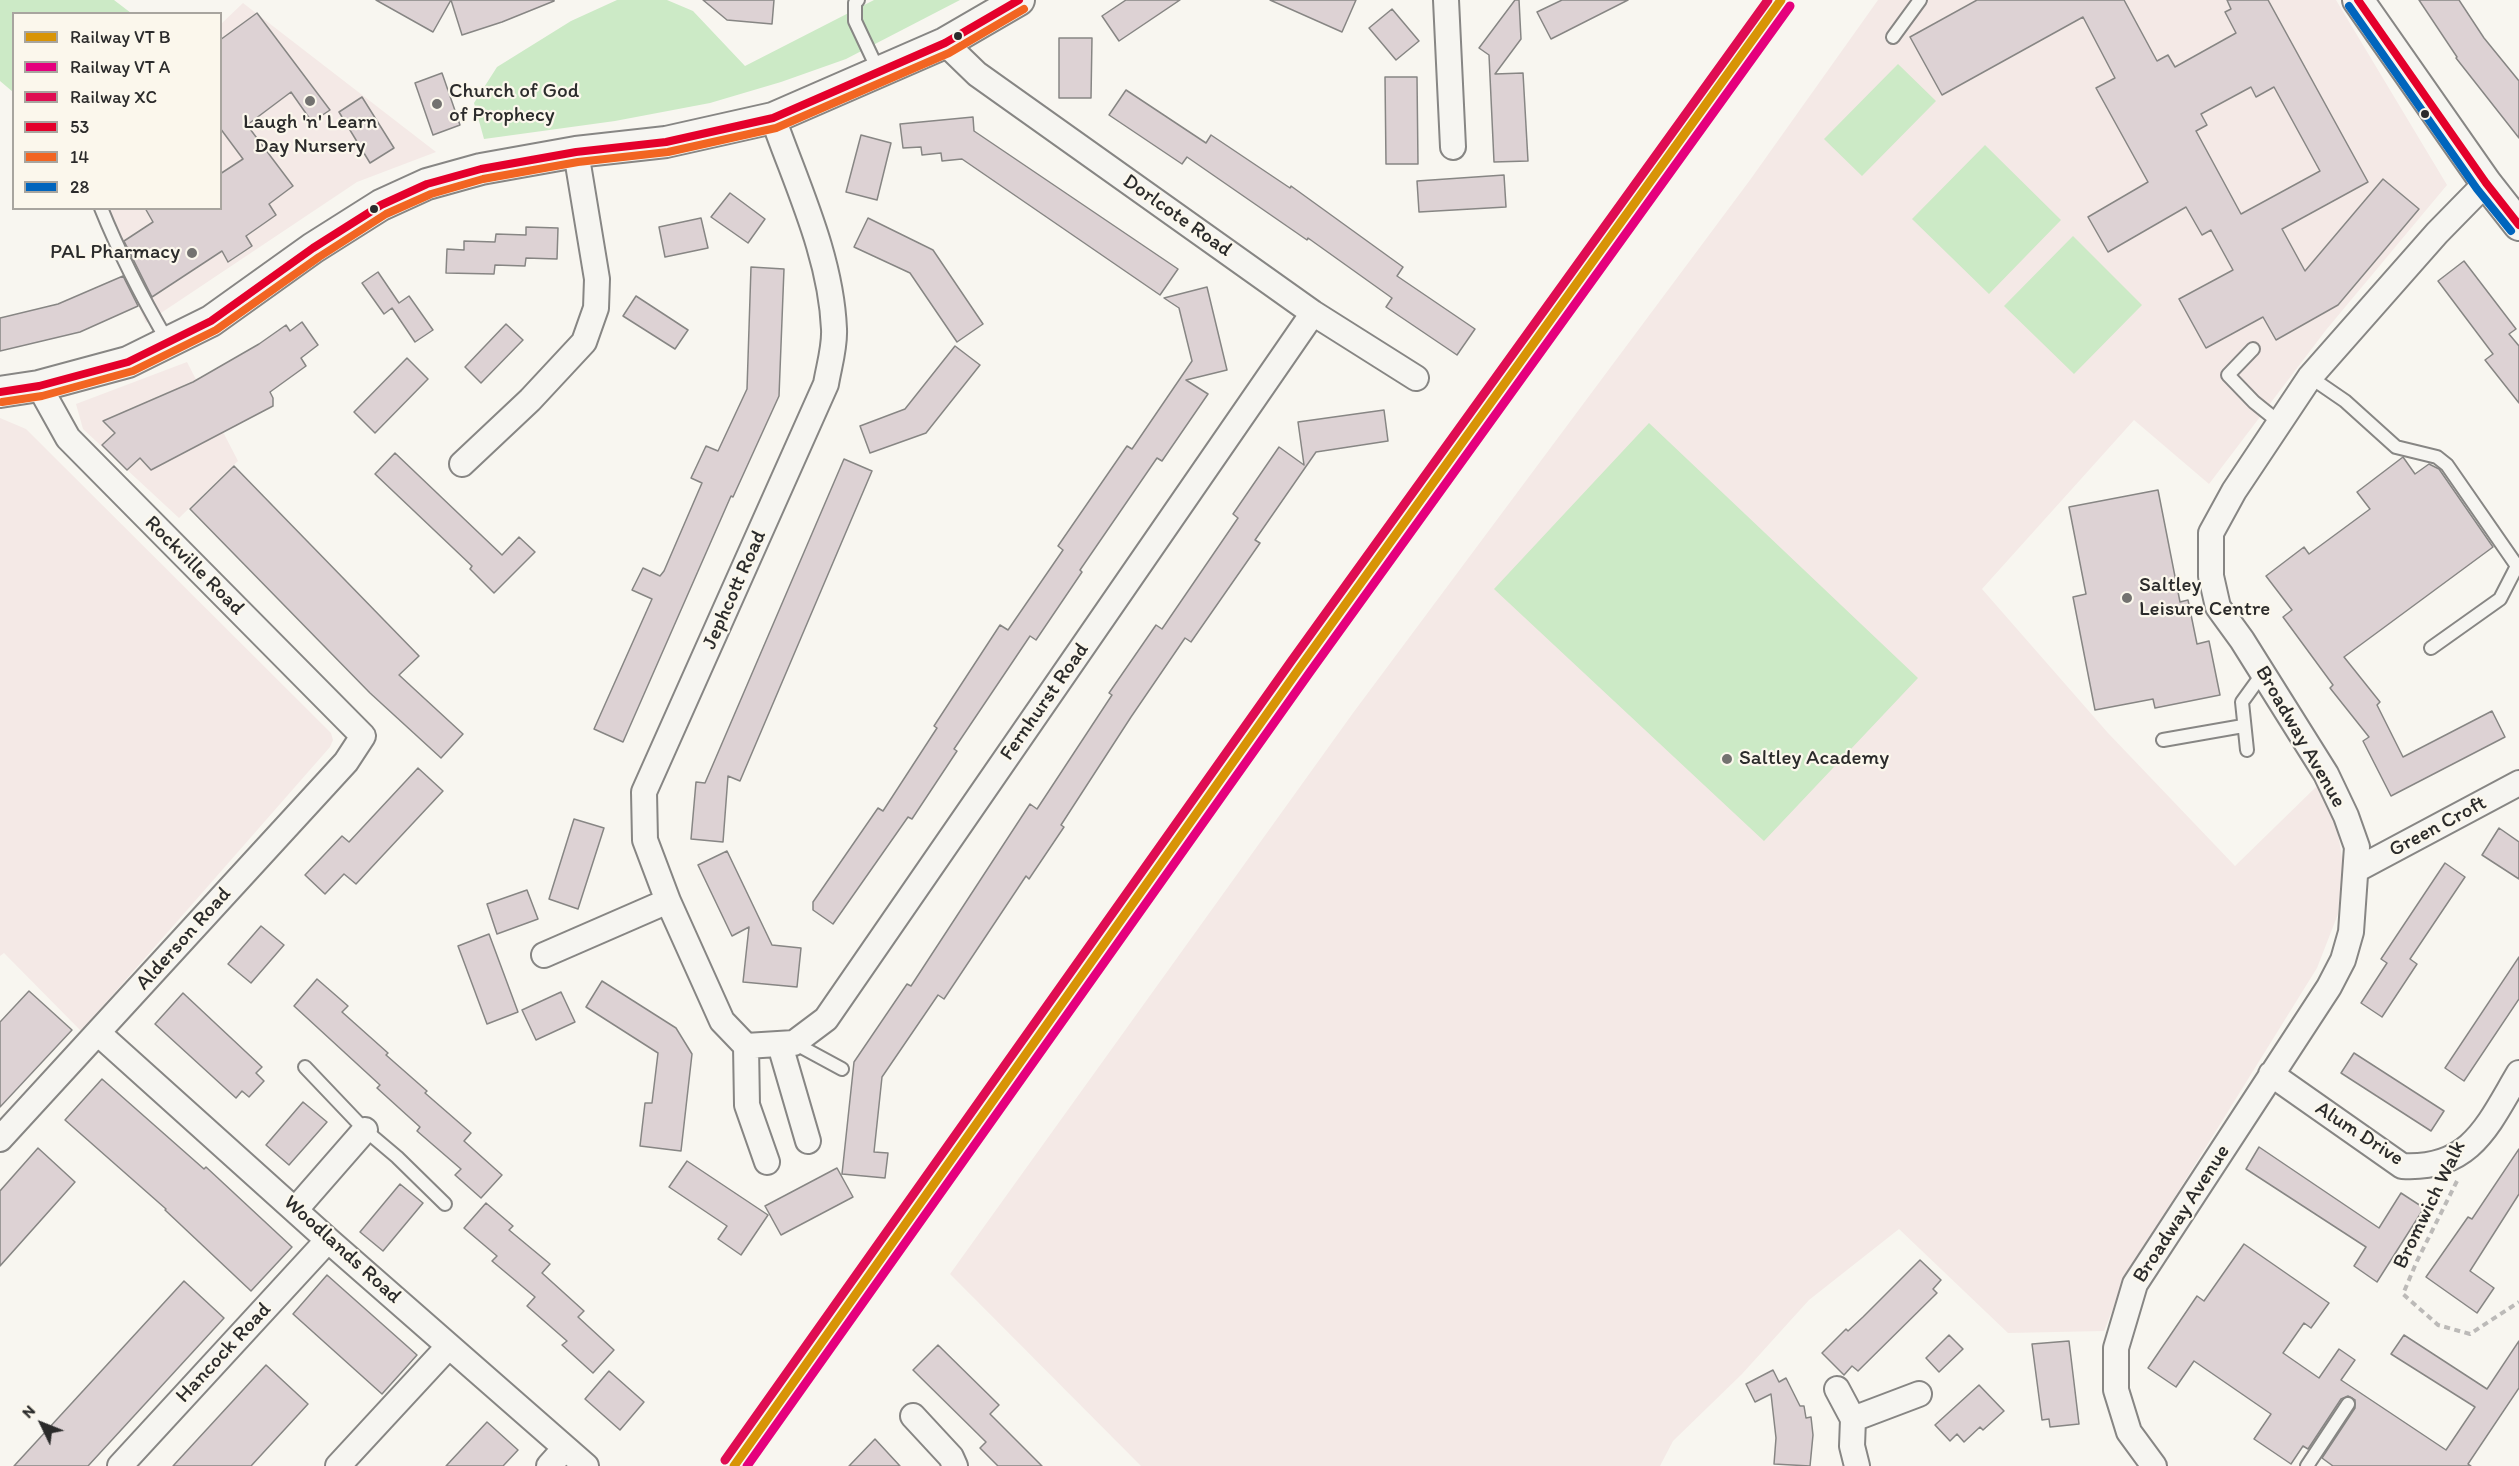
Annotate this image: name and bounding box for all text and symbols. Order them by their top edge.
legend [12,12,222,210]
text: Railway VT B [70,26,171,48]
unlabelled marker [952,30,964,42]
text: Railway VT A [70,56,170,78]
place label: Church of God of Prophecy [449,79,579,129]
text: Railway XC [70,86,157,108]
marker: Laugh 'n' Learn Day Nursery [303,94,317,108]
marker: Church of God of Prophecy [430,97,444,111]
unlabelled marker [2419,108,2431,120]
place label: Laugh 'n' Learn Day Nursery [243,110,377,160]
text: 53 [70,116,89,138]
text: 14 [70,146,89,168]
street label: Dorlcote Road [1118,169,1236,263]
text: 28 [70,176,89,198]
unlabelled marker [368,203,380,215]
place label: PAL Pharmacy [50,240,180,266]
marker: PAL Pharmacy [185,246,199,260]
street label: Rockville Road [139,511,249,621]
street label: Jephcott Road [698,527,772,653]
place label: Saltley Leisure Centre [2139,573,2270,623]
marker: Saltley Leisure Centre [2120,591,2134,605]
street label: Fernhurst Road [995,638,1095,766]
street label: Broadway Avenue [2249,662,2351,812]
place label: Saltley Academy [1739,746,1889,772]
marker: Saltley Academy [1720,752,1734,766]
street label: Green Croft [2385,791,2491,863]
street label: Alderson Road [131,882,237,996]
street label: Alum Drive [2310,1096,2408,1172]
street label: Bromwich Walk [2388,1137,2472,1273]
street label: Broadway Avenue [2128,1140,2236,1288]
street label: Woodlands Road [278,1190,406,1310]
street label: Hancock Road [171,1298,277,1408]
north arrow [12,1394,72,1454]
text: N [18,1401,39,1422]

